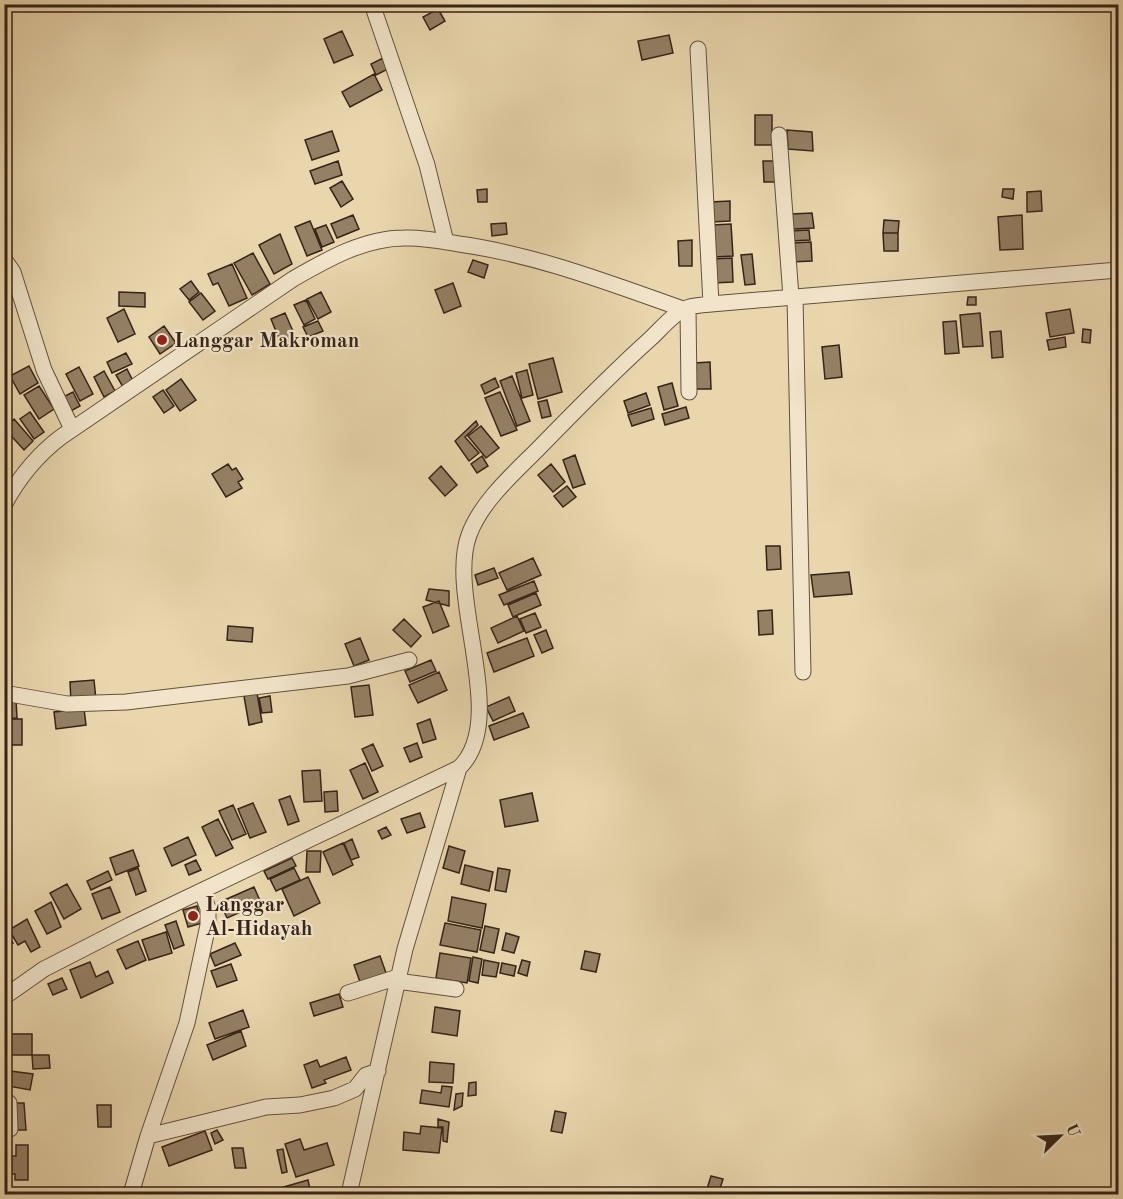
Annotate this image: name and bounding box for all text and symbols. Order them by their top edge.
place label: Langgar Makroman [174,331,359,352]
marker: Langgar Makroman [155,333,169,347]
place label: Langgar Al-Hidayah [205,895,313,940]
marker: Langgar Al-Hidayah [186,909,200,923]
north arrow [1030,1106,1090,1166]
text: U [1062,1122,1082,1140]

